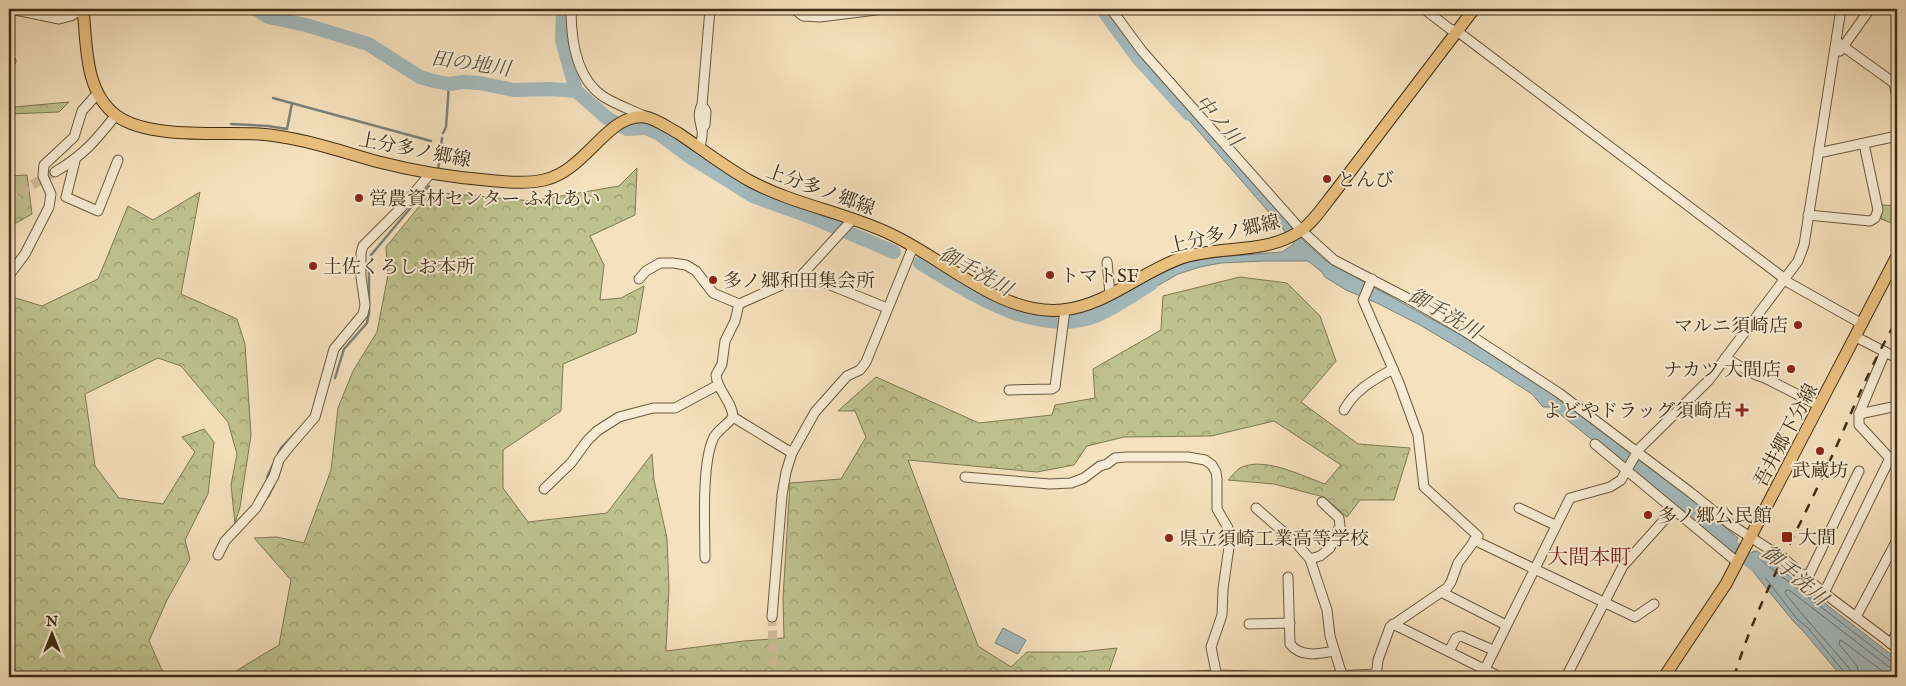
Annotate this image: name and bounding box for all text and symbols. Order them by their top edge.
water label: 田の地川 [429,47,514,83]
water label: 中ノ川 [1189,90,1248,153]
street label: 上分多ノ郷線 [356,128,473,174]
street label: 上分多ノ郷線 [763,160,878,222]
place label: とんび [1337,169,1394,193]
marker: とんび [1321,173,1333,185]
place label: 営農資材センター ふれあい [369,188,600,212]
marker: 営農資材センター ふれあい [353,192,365,204]
street label: 上分多ノ郷線 [1166,210,1283,259]
water label: 御手洗川 [934,242,1018,304]
place label: 土佐くろしお本所 [323,256,475,280]
marker: 土佐くろしお本所 [307,260,319,272]
place label: トマトSF [1060,265,1139,289]
marker: トマトSF [1044,269,1056,281]
place label: 多ノ郷和田集会所 [723,270,875,294]
marker: 多ノ郷和田集会所 [707,274,719,286]
water label: 御手洗川 [1403,283,1487,346]
place label: マルニ須崎店 [1674,315,1788,339]
marker: マルニ須崎店 [1792,319,1804,331]
place label: ナカツ 大間店 [1663,359,1781,383]
marker: ナカツ 大間店 [1785,363,1797,375]
street label: 吾井郷下分線 [1749,380,1824,492]
place label: よどやドラッグ須崎店 [1543,400,1732,424]
marker: よどやドラッグ須崎店 [1736,404,1748,416]
marker: 武蔵坊 [1814,445,1826,457]
place label: 武蔵坊 [1791,460,1849,484]
place label: 多ノ郷公民館 [1658,505,1772,529]
marker: 多ノ郷公民館 [1642,509,1654,521]
place label: 大間 [1798,527,1836,551]
place label: 県立須崎工業高等学校 [1179,528,1369,552]
marker: 大間 [1780,530,1794,544]
marker: 県立須崎工業高等学校 [1163,532,1175,544]
water label: 御手洗川 [1756,540,1834,613]
district label: 大間本町 [1547,545,1631,572]
north arrow [28,608,78,658]
text: N [45,613,58,631]

